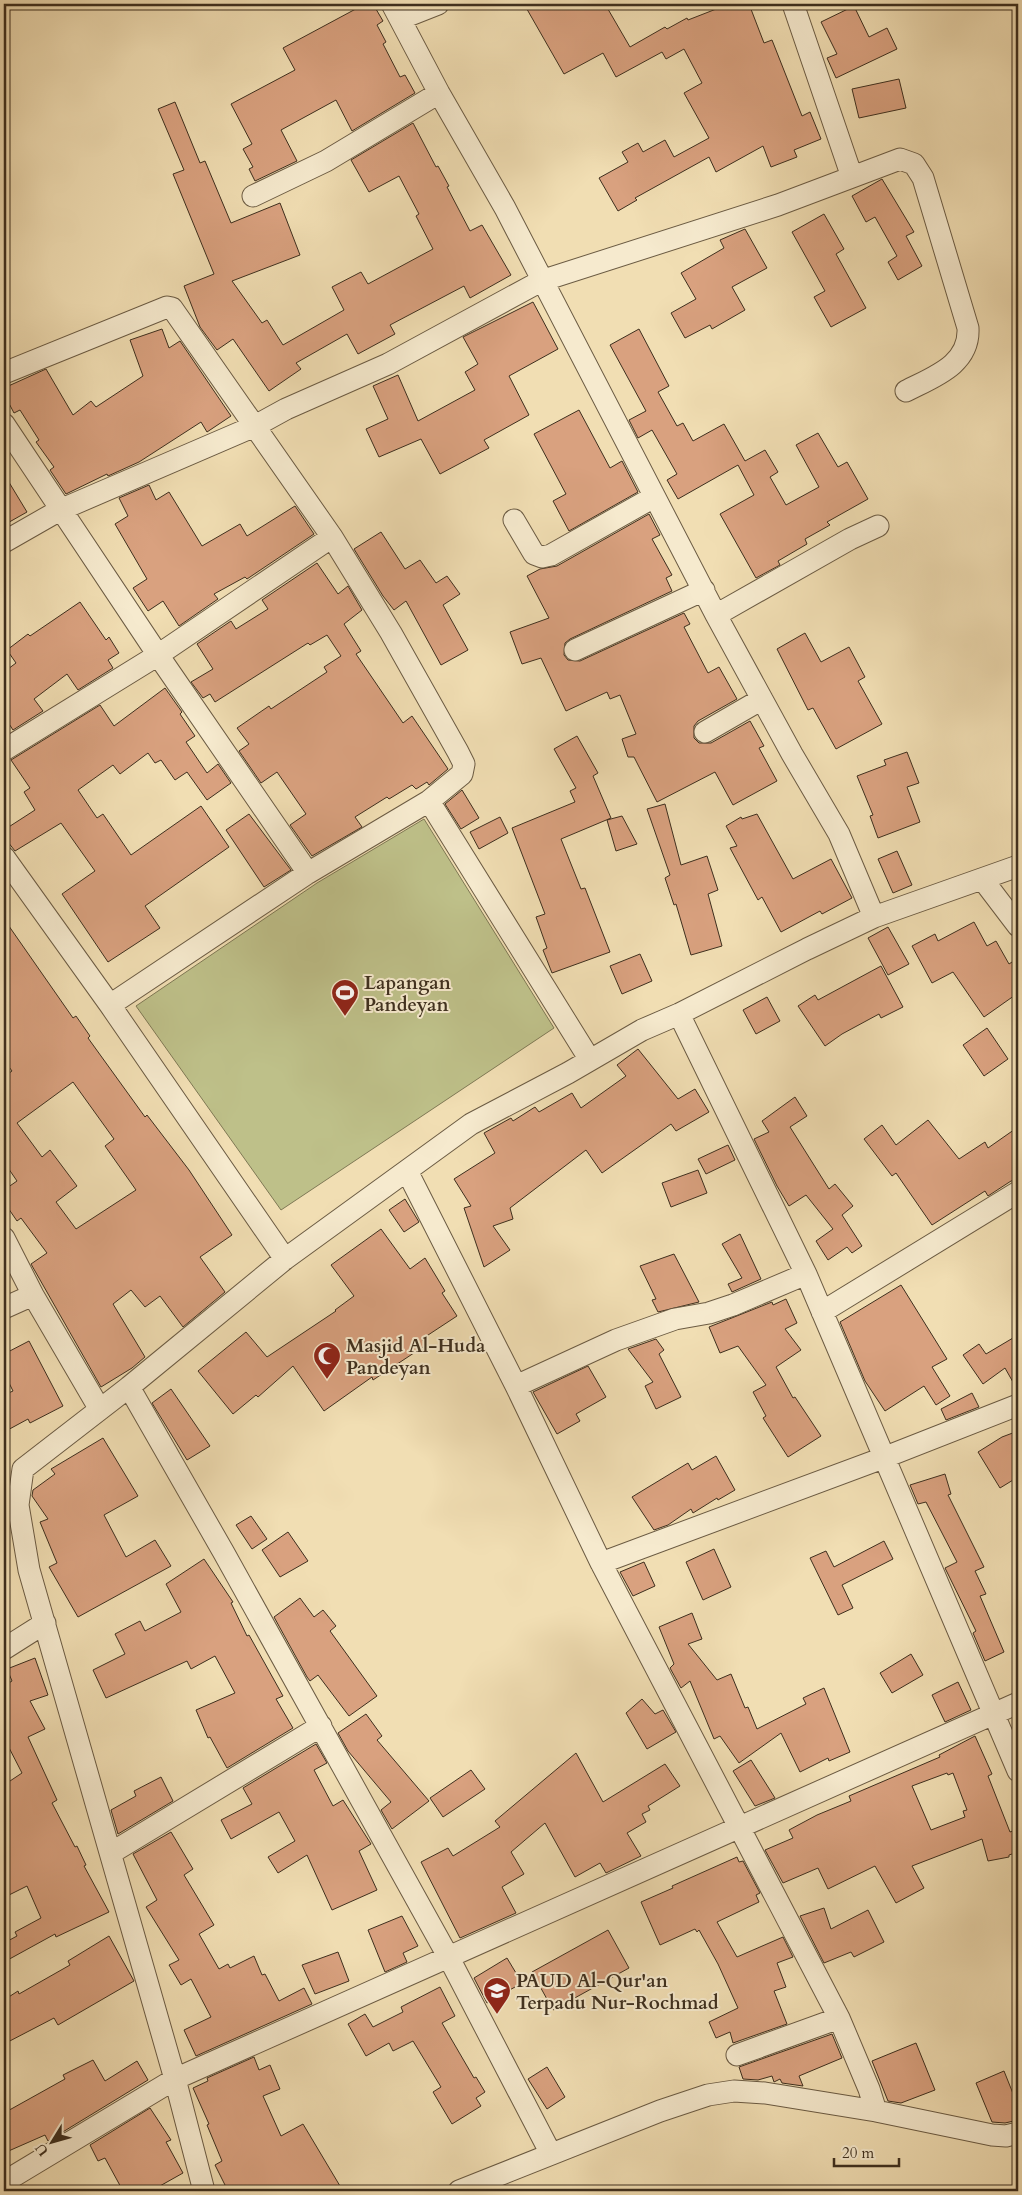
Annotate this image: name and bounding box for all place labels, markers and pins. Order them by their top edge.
place label: Lapangan Pandeyan [364,970,452,1018]
sports icon: Lapangan Pandeyan [330,978,360,1017]
place label: Masjid Al-Huda Pandeyan [346,1333,486,1381]
mosque icon: Masjid Al-Huda Pandeyan [312,1341,342,1380]
place label: PAUD Al-Qur'an Terpadu Nur-Rochmad [516,1968,719,2016]
school or university icon: PAUD Al-Qur'an Terpadu Nur-Rochmad [482,1976,512,2015]

